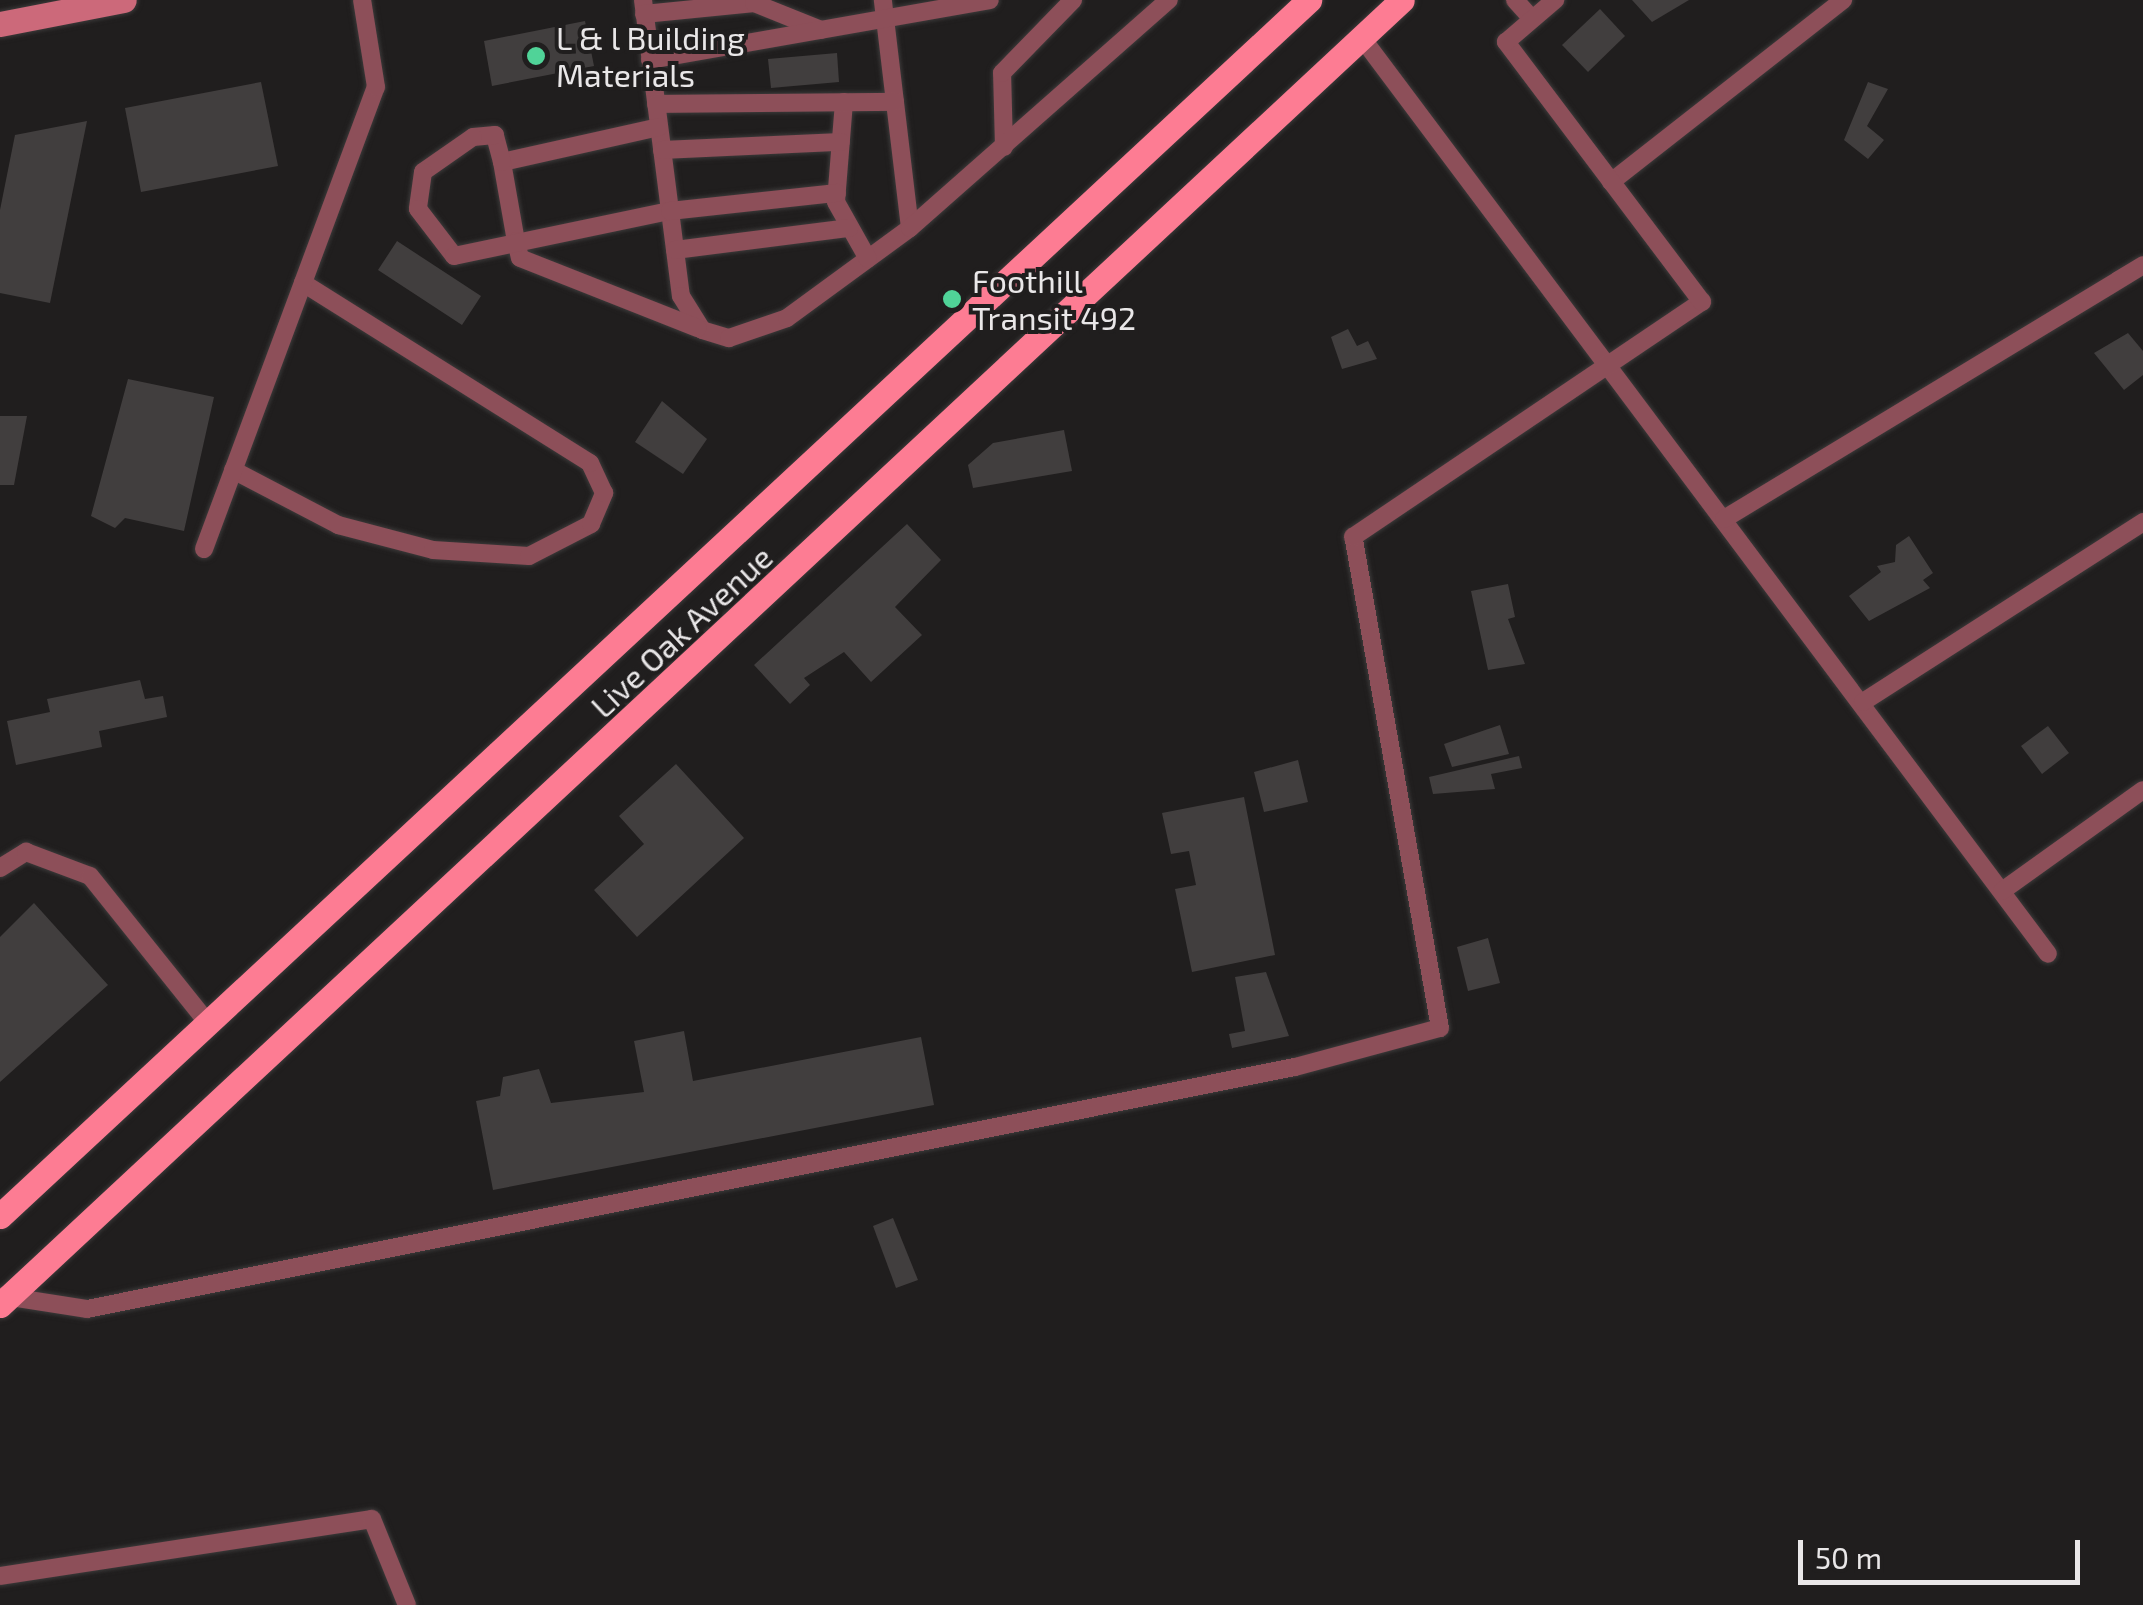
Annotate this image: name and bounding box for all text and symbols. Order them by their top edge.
place label: L & l Building Materials [556,19,746,94]
marker: L & l Building Materials [525,45,547,67]
place label: Foothill Transit 492 [972,262,1136,337]
marker: Foothill Transit 492 [941,288,963,310]
street label: Live Oak Avenue [582,537,780,725]
scale bar [1803,1520,2086,1582]
text: 50 m [1815,1539,1882,1575]

